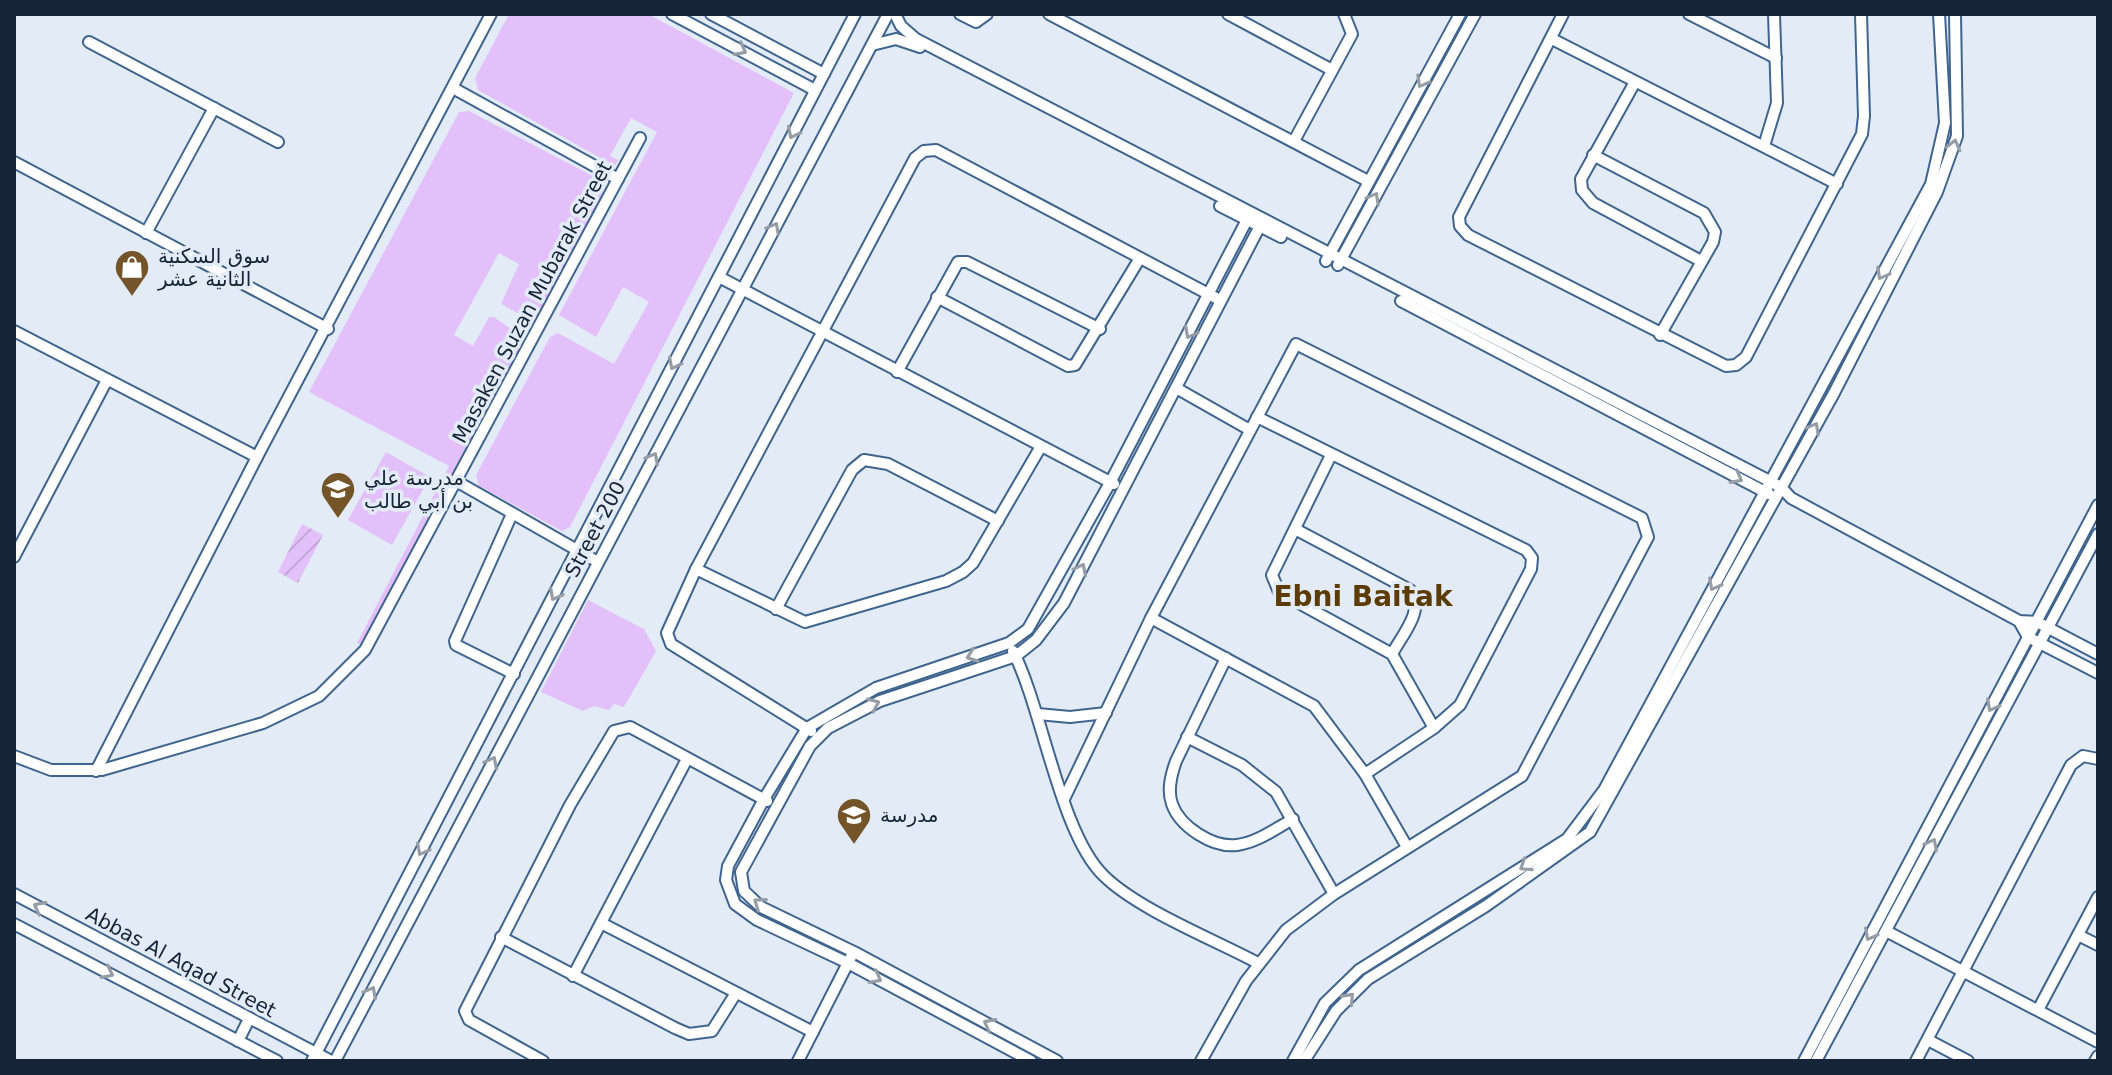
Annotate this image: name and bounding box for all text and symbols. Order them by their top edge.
one-way arrow [732,41,747,56]
one-way arrow [1416,73,1432,88]
one-way arrow [788,124,803,139]
one-way arrow [1945,139,1962,153]
street label: Masaken Suzan Mubarak Street [447,157,617,447]
one-way arrow [1365,192,1380,207]
one-way arrow [765,222,780,236]
place label: سوق السكنية الثانية عشر [157,244,270,291]
shop icon: سوق السكنية الثانية عشر [113,248,151,298]
one-way arrow [1876,265,1892,279]
one-way arrow [1184,325,1199,340]
one-way arrow [669,355,684,370]
one-way arrow [1804,422,1820,437]
one-way arrow [643,451,658,466]
place label: مدرسة علي بن أبي طالب [364,466,473,514]
one-way arrow [1729,468,1744,483]
school or university icon: مدرسة علي بن أبي طالب [319,470,357,520]
street label: Street 200 [560,477,630,581]
one-way arrow [1072,563,1087,578]
one-way arrow [1709,577,1724,592]
district label: Ebni Baitak [1273,580,1454,613]
one-way arrow [550,587,565,601]
one-way arrow [966,646,980,663]
one-way arrow [1986,697,2001,712]
one-way arrow [866,698,880,714]
one-way arrow [483,756,498,770]
school or university icon: مدرسة [835,796,873,846]
place label: مدرسة [880,803,938,827]
one-way arrow [1923,838,1938,852]
one-way arrow [416,842,431,857]
one-way arrow [1519,856,1534,871]
one-way arrow [753,898,768,913]
one-way arrow [33,902,48,917]
street label: Abbas Al Aqad Street [82,902,280,1022]
one-way arrow [1864,927,1879,942]
one-way arrow [100,963,114,978]
one-way arrow [867,968,882,984]
one-way arrow [361,986,376,1000]
one-way arrow [1339,992,1353,1007]
one-way arrow [982,1019,997,1034]

